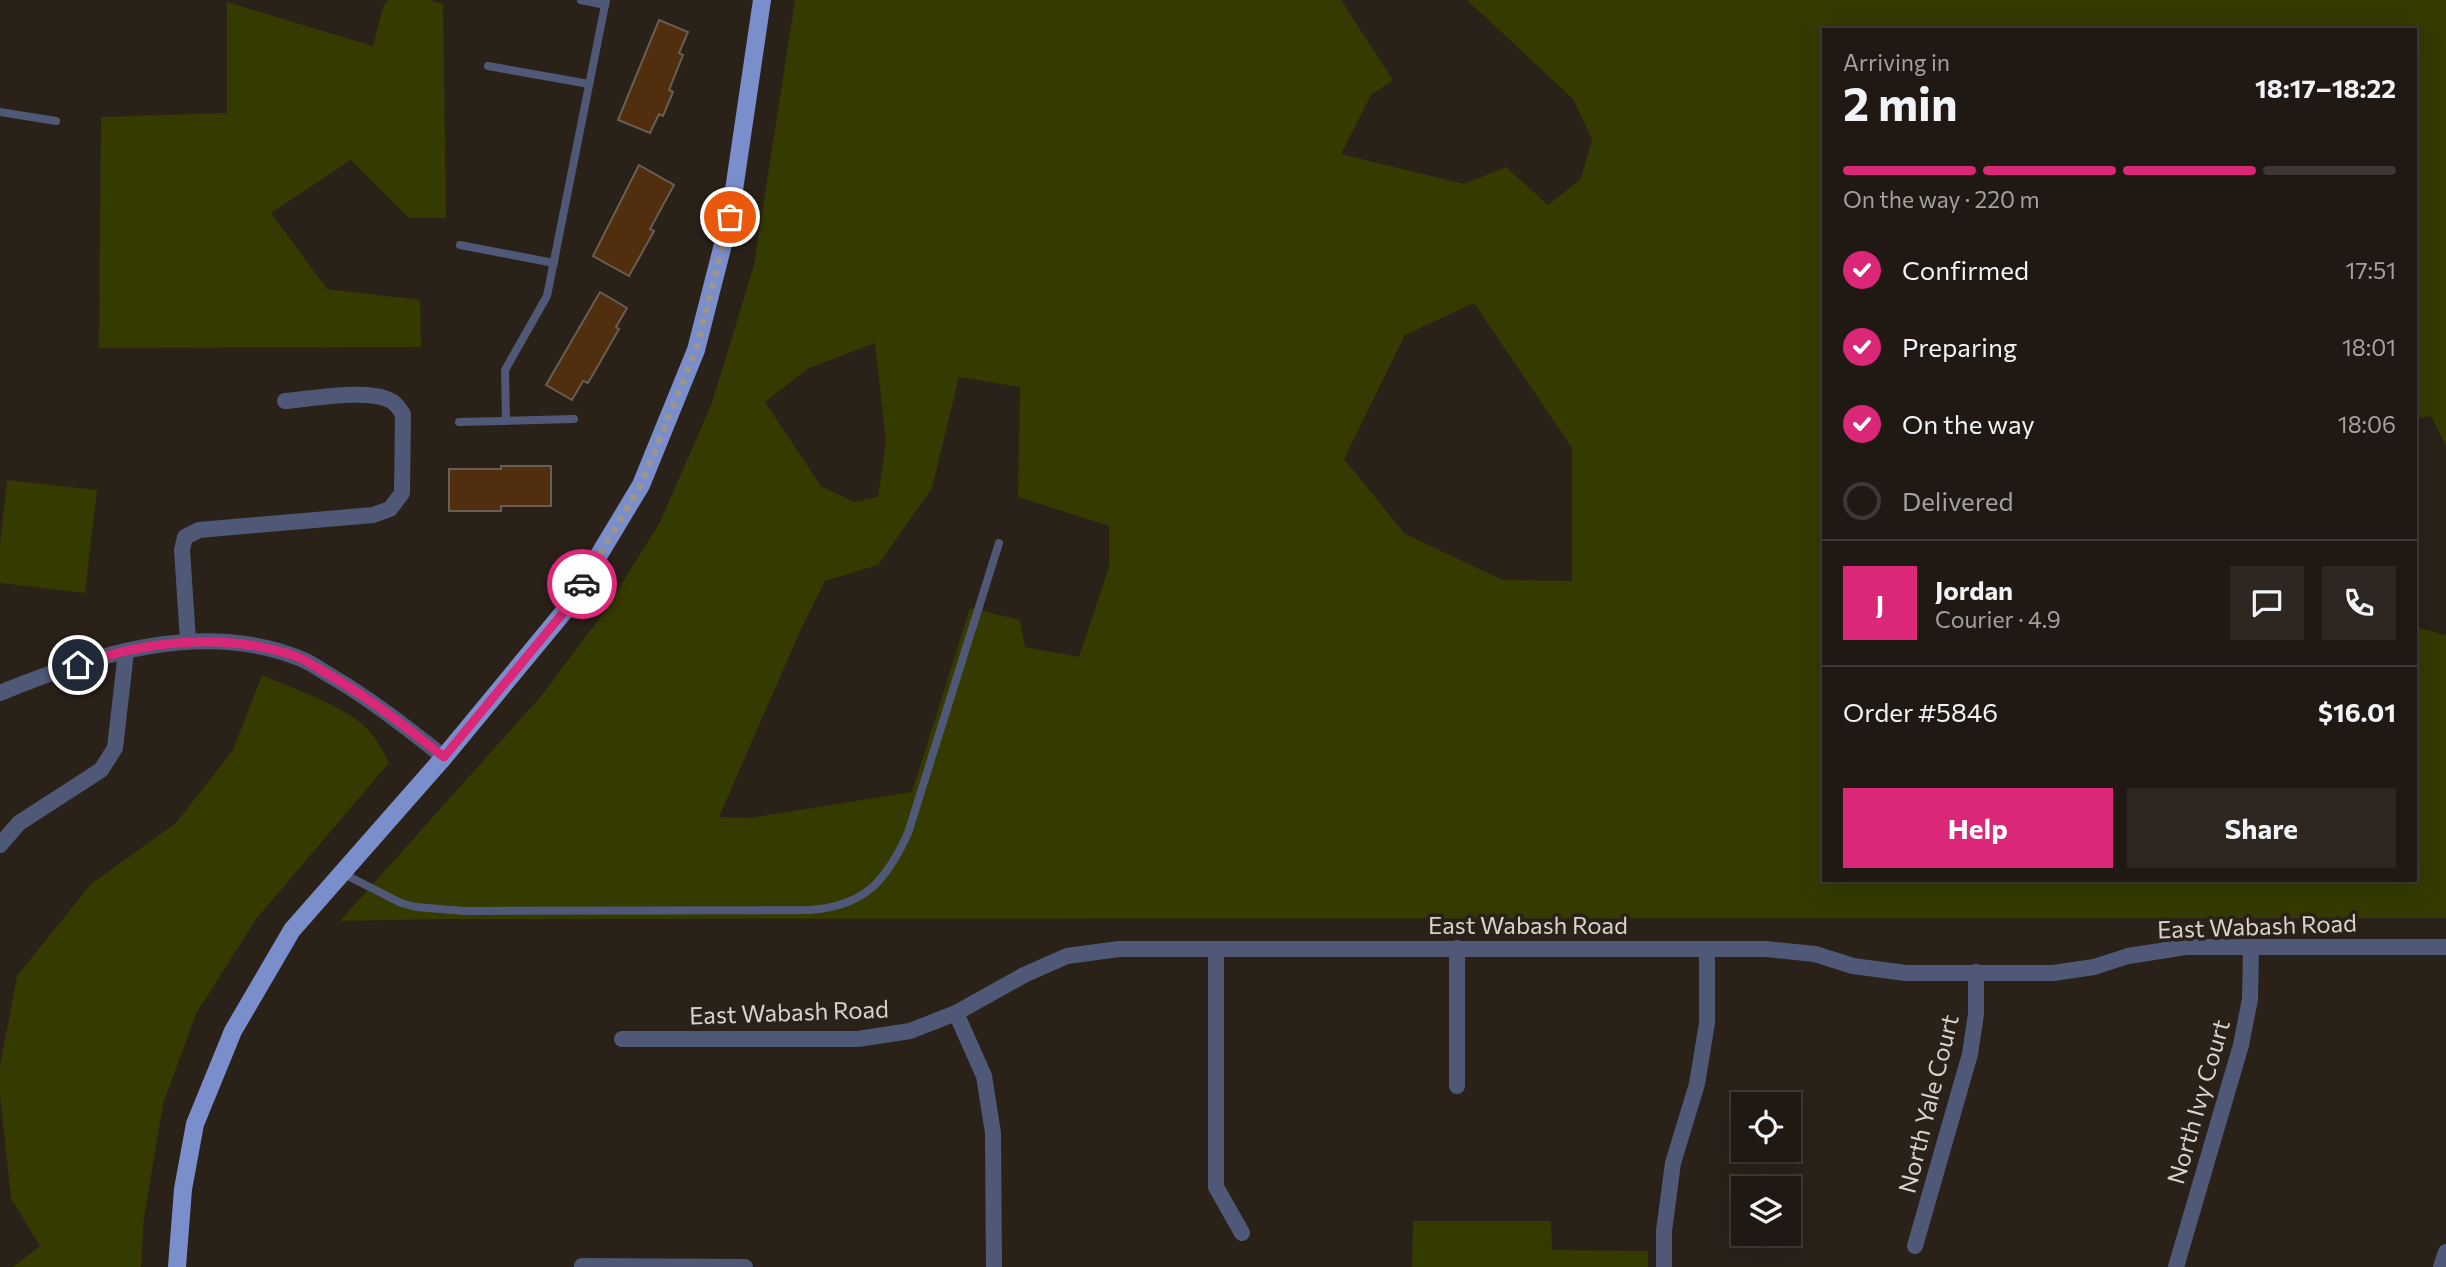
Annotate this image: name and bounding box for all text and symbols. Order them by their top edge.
text: Arriving in [1843,48,1950,76]
text: 18:17–18:22 [2255,72,2396,103]
text: 2 min [1843,74,1958,130]
text: On the way · 220 m [1843,185,2040,213]
pin [700,187,760,247]
icon: bag [711,198,749,236]
icon: check [1843,251,1881,289]
text: Confirmed [1902,254,2029,285]
text: 17:51 [2346,256,2396,284]
icon: check [1843,328,1881,366]
text: Preparing [1902,331,2017,362]
text: 18:01 [2342,333,2396,361]
icon: check [1843,405,1881,443]
text: On the way [1902,408,2035,439]
text: 18:06 [2338,410,2396,438]
text: Delivered [1902,485,2013,516]
courier [547,549,617,619]
icon: car [563,565,601,603]
button: chat [2230,566,2304,640]
button: phone [2322,566,2396,640]
text: Jordan [1935,574,2013,605]
text: J [1876,588,1884,619]
text: Courier · 4.9 [1935,605,2061,633]
pin [48,635,108,695]
icon: home [59,646,97,684]
text: Order #5846 [1843,696,1998,727]
text: $16.01 [2318,696,2396,727]
button: Help [1843,788,2113,868]
button: Share [2127,788,2396,868]
street label: East Wabash Road [2157,908,2357,943]
street label: East Wabash Road [1428,910,1628,939]
street label: East Wabash Road [689,994,889,1029]
street label: North Yale Court [1891,1011,1964,1196]
street label: North Ivy Court [2160,1016,2235,1187]
map controls [1731,1092,1801,1246]
button: locate [1731,1092,1801,1162]
button: layers [1731,1176,1801,1246]

